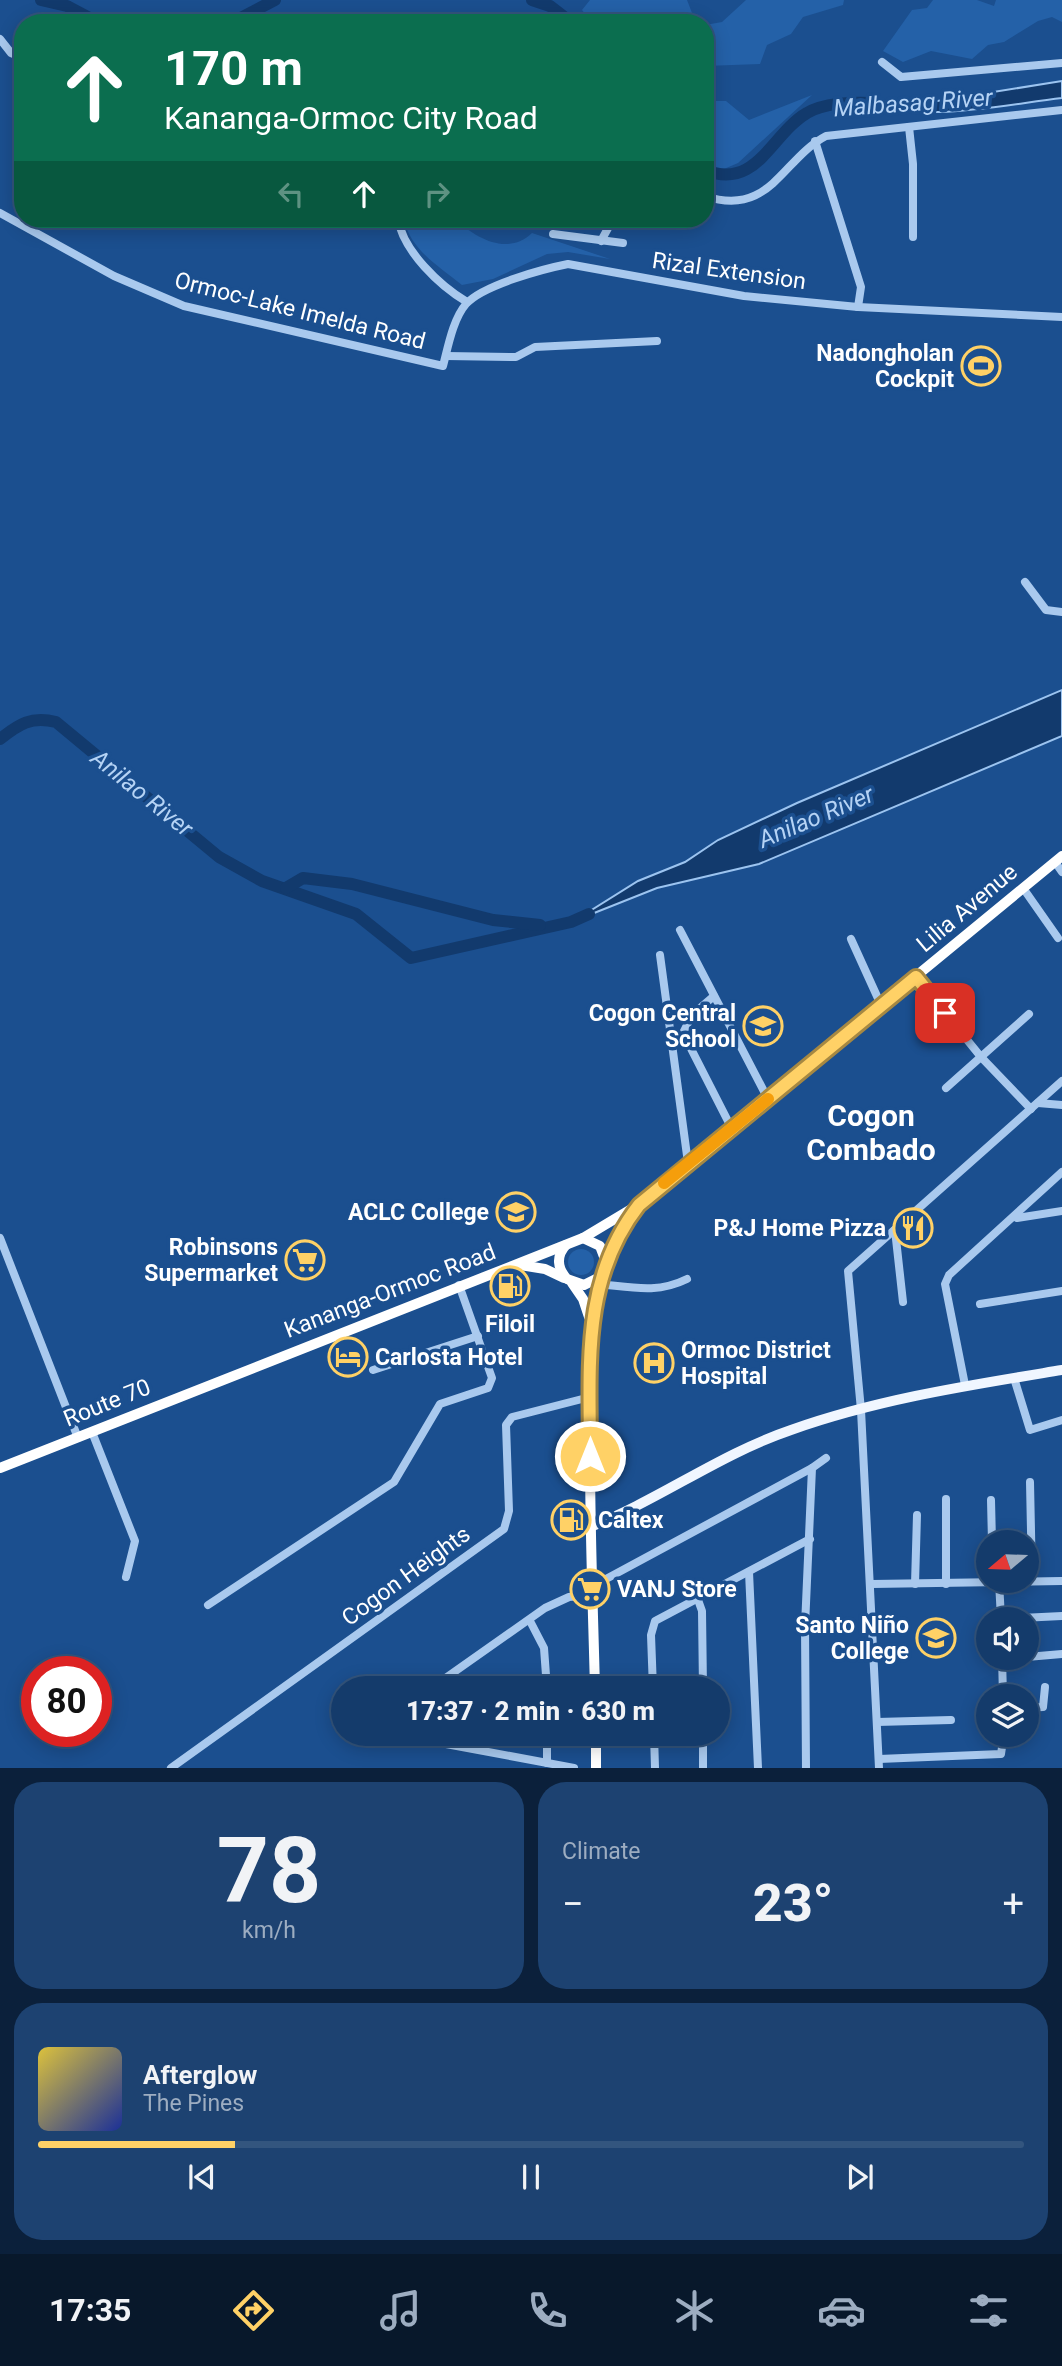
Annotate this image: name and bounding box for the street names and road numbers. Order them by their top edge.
street label: Rizal Extension [650,247,808,295]
street label: Ormoc-Lake Imelda Road [172,267,428,355]
street label: Lilia Avenue [911,858,1023,958]
street label: Kananga-Ormoc Road [281,1238,499,1344]
street label: Route 70 [60,1373,154,1433]
street label: Cogon Heights [337,1520,475,1632]

